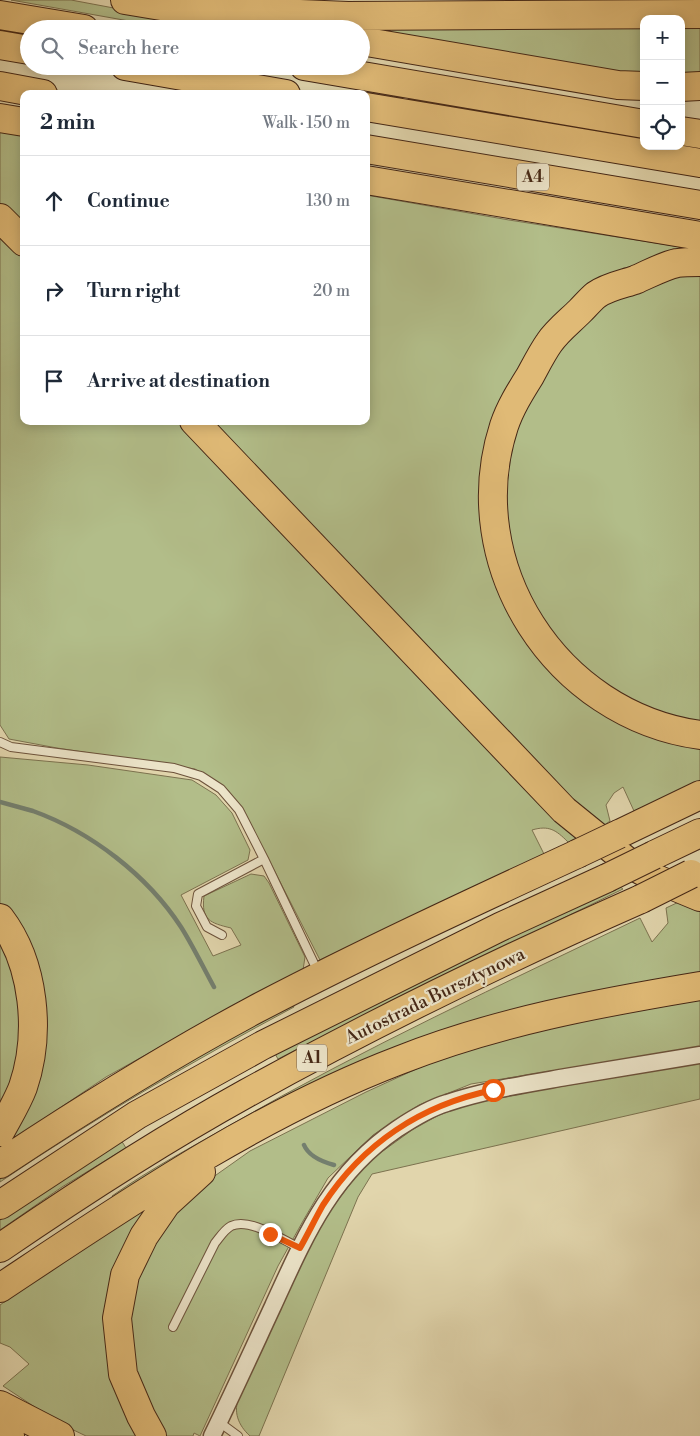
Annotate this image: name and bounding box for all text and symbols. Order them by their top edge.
map controls [640,15,685,150]
button: + [640,15,685,60]
search box [20,20,370,75]
icon: search [38,34,66,62]
text: Search here [78,36,179,60]
button: − [640,60,685,105]
button: locate [640,105,685,150]
text: 2 min [40,110,95,136]
text: Walk · 150 m [262,113,350,133]
road number: A4 [517,163,549,190]
icon: ahead [40,187,68,215]
text: Continue [87,189,170,213]
text: 130 m [306,191,350,211]
icon: right [40,277,68,305]
text: Turn right [87,279,180,303]
text: 20 m [313,281,350,301]
icon: arrive [40,367,68,395]
text: Arrive at destination [87,369,270,393]
street label: Autostrada Bursztynowa [340,942,530,1050]
road number: A1 [297,1044,327,1072]
route start [482,1079,505,1102]
route end [259,1223,282,1246]

